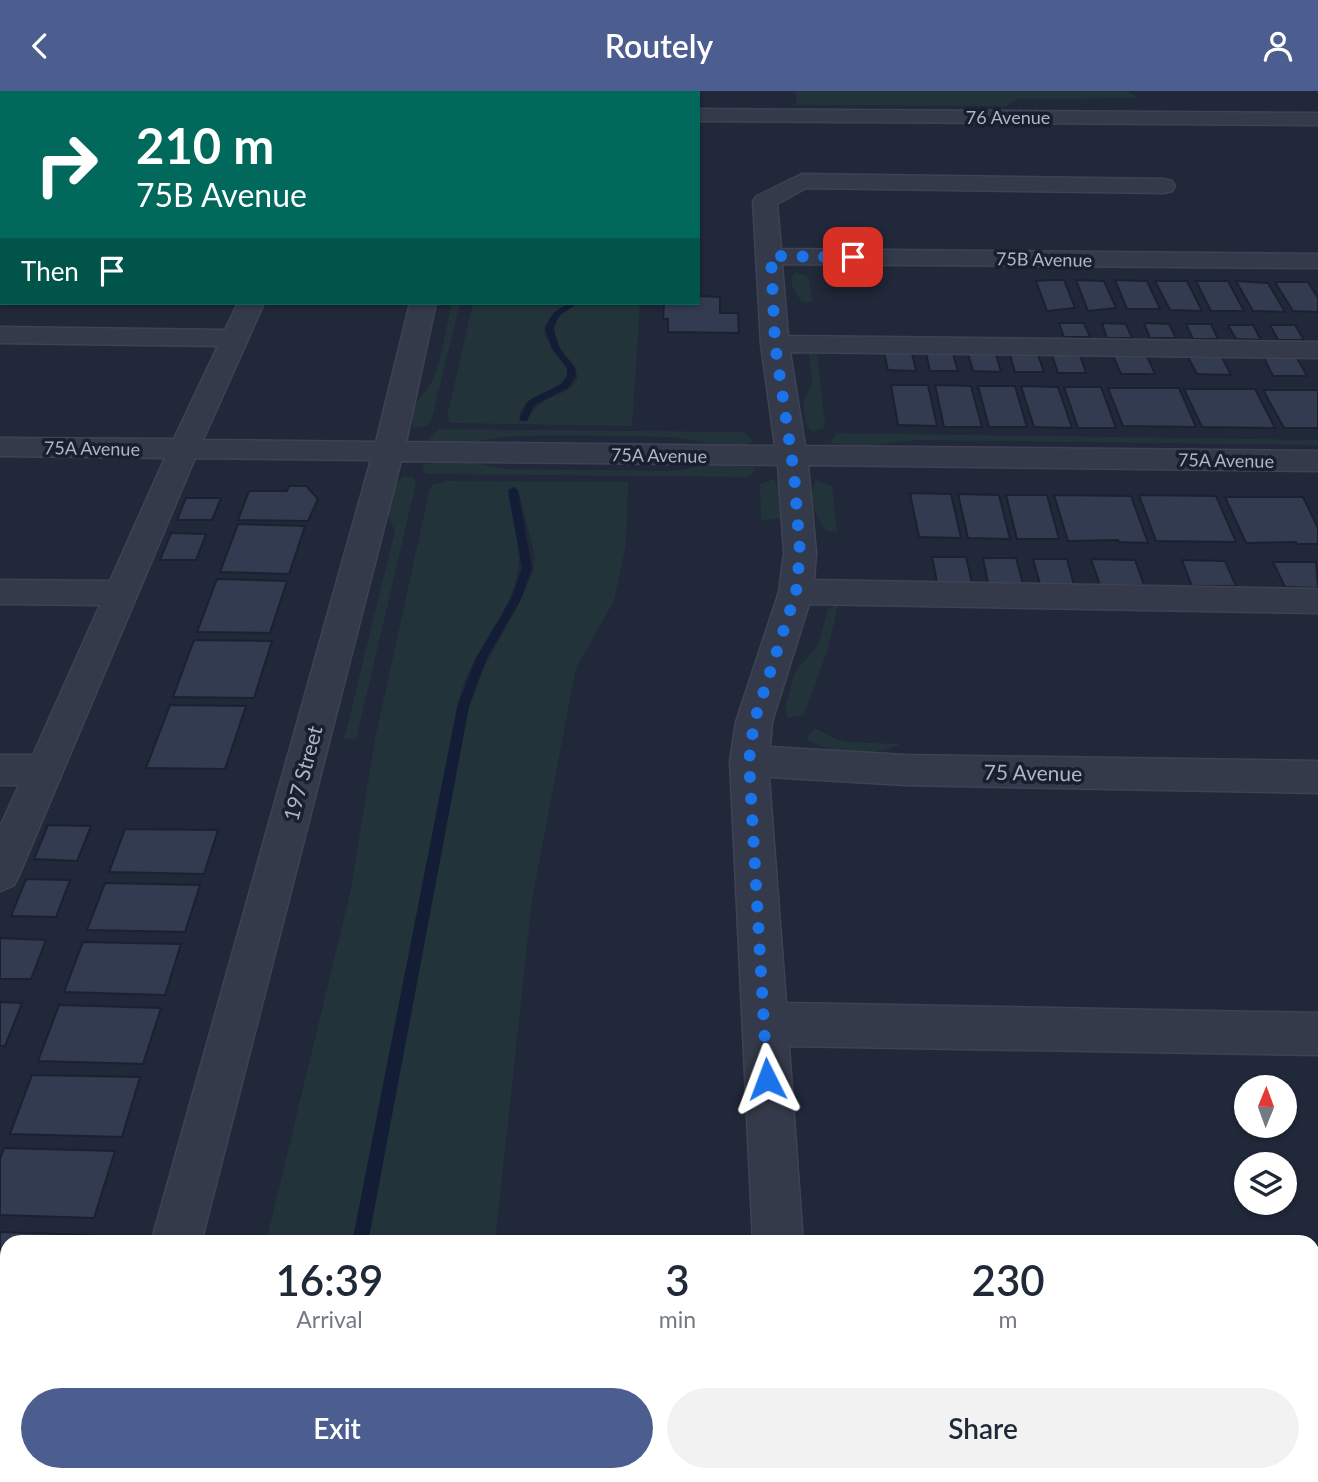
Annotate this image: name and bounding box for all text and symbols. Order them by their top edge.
text: Routely [605,26,713,65]
icon: back [21,27,59,65]
icon: person [1259,27,1297,65]
street label: 76 Avenue [966,106,1050,128]
text: 210 m [136,116,274,174]
icon: right [21,119,112,210]
text: 75B Avenue [136,175,307,214]
pin [823,227,883,287]
icon: arrive [834,238,872,276]
street label: 75B Avenue [996,247,1092,271]
icon: arrive [93,252,131,290]
text: Then [21,255,79,287]
street label: 75A Avenue [44,436,140,460]
street label: 75A Avenue [611,443,707,467]
street label: 75A Avenue [1178,448,1274,472]
street label: 197 Street [277,722,327,823]
street label: 75 Avenue [984,759,1082,785]
position arrow [730,1042,804,1116]
north arrow [1234,1075,1297,1137]
map controls [1234,1075,1297,1215]
button: layers [1234,1152,1297,1215]
text: 16:39 [275,1255,383,1305]
text: 3 [665,1255,690,1305]
text: 230 [972,1255,1045,1305]
text: Arrival [296,1305,363,1333]
text: min [659,1305,696,1333]
text: m [999,1305,1018,1333]
button: Exit [21,1388,653,1468]
button: Share [667,1388,1299,1468]

